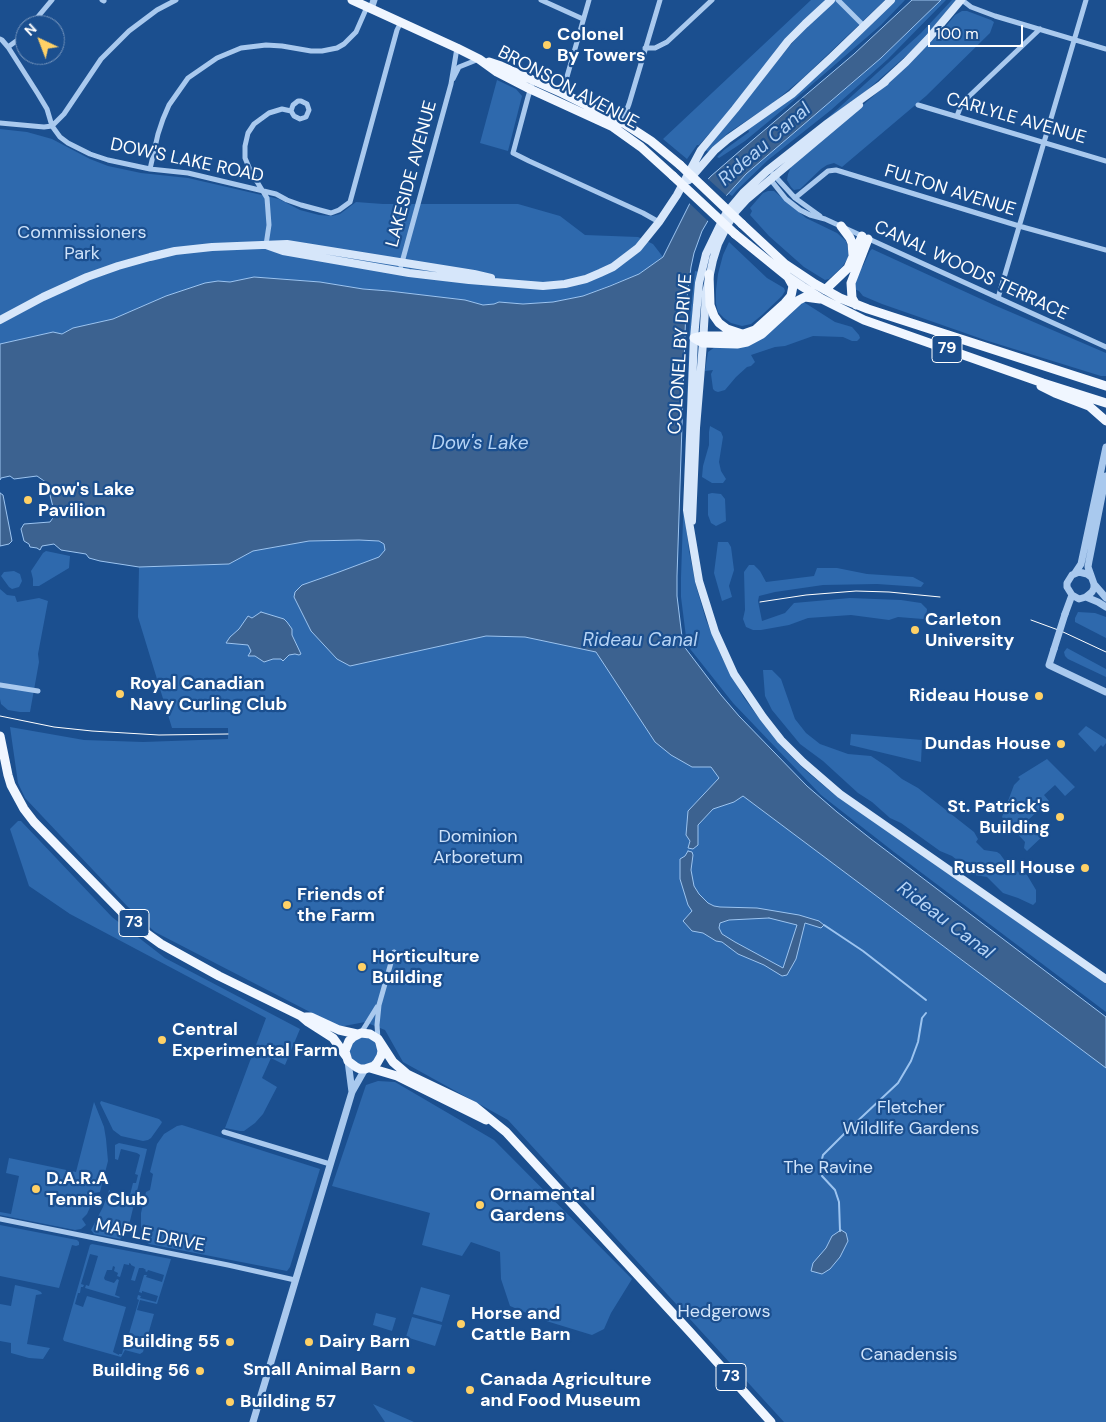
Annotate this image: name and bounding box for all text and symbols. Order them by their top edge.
north arrow [15,15,65,65]
scale bar [931,15,1026,47]
text: N [21,20,40,40]
place label: Colonel By Towers [557,24,646,66]
text: 100 m [936,24,979,44]
marker: Colonel By Towers [541,39,553,51]
street label: BRONSON AVENUE [494,42,642,134]
street label: CARLYLE AVENUE [944,89,1088,149]
street label: LAKESIDE AVENUE [382,98,442,250]
water label: Rideau Canal [714,99,816,191]
street label: DOW'S LAKE ROAD [108,134,266,188]
street label: FULTON AVENUE [882,161,1018,221]
street label: CANAL WOODS TERRACE [871,216,1071,326]
park label: Commissioners Park [17,222,147,264]
street label: COLONEL BY DRIVE [665,273,697,435]
road number: 79 [932,336,962,362]
water label: Dow's Lake [431,433,529,455]
place label: Dow's Lake Pavilion [38,479,135,522]
marker: Dow's Lake Pavilion [22,494,34,506]
place label: Carleton University [925,609,1014,652]
marker: Carleton University [909,624,921,636]
water label: Rideau Canal [582,630,698,652]
place label: Royal Canadian Navy Curling Club [130,673,287,716]
place label: Rideau House [909,685,1029,707]
marker: Royal Canadian Navy Curling Club [114,688,126,700]
marker: Rideau House [1033,690,1045,702]
place label: Dundas House [925,733,1051,755]
marker: Dundas House [1055,738,1067,750]
place label: St. Patrick's Building [947,796,1050,839]
marker: St. Patrick's Building [1054,811,1066,823]
park label: Dominion Arboretum [433,826,523,869]
place label: Russell House [953,857,1075,879]
marker: Russell House [1079,862,1091,874]
water label: Rideau Canal [892,877,998,965]
place label: Friends of the Farm [297,884,384,926]
marker: Friends of the Farm [281,899,293,911]
road number: 73 [119,910,149,936]
place label: Horticulture Building [372,946,480,989]
marker: Horticulture Building [356,961,368,973]
place label: Central Experimental Farm [172,1019,338,1062]
marker: Central Experimental Farm [156,1034,168,1046]
park label: Fletcher Wildlife Gardens [843,1097,979,1140]
park label: The Ravine [783,1157,873,1179]
place label: D.A.R.A Tennis Club [46,1168,148,1210]
marker: D.A.R.A Tennis Club [30,1183,42,1195]
place label: Ornamental Gardens [490,1184,595,1226]
marker: Ornamental Gardens [474,1199,486,1211]
street label: MAPLE DRIVE [93,1215,207,1257]
park label: Hedgerows [677,1301,771,1323]
place label: Horse and Cattle Barn [471,1303,571,1346]
marker: Horse and Cattle Barn [455,1318,467,1330]
place label: Building 55 [123,1331,220,1353]
place label: Dairy Barn [319,1331,410,1353]
marker: Building 55 [224,1336,236,1348]
marker: Dairy Barn [303,1336,315,1348]
park label: Canadensis [860,1344,958,1366]
place label: Small Animal Barn [243,1359,401,1381]
place label: Building 56 [92,1360,190,1382]
marker: Small Animal Barn [405,1364,417,1376]
road number: 73 [716,1364,746,1390]
marker: Building 56 [194,1365,206,1377]
place label: Canada Agriculture and Food Museum [480,1369,652,1412]
marker: Canada Agriculture and Food Museum [464,1384,476,1396]
place label: Building 57 [240,1391,336,1413]
marker: Building 57 [224,1396,236,1408]

